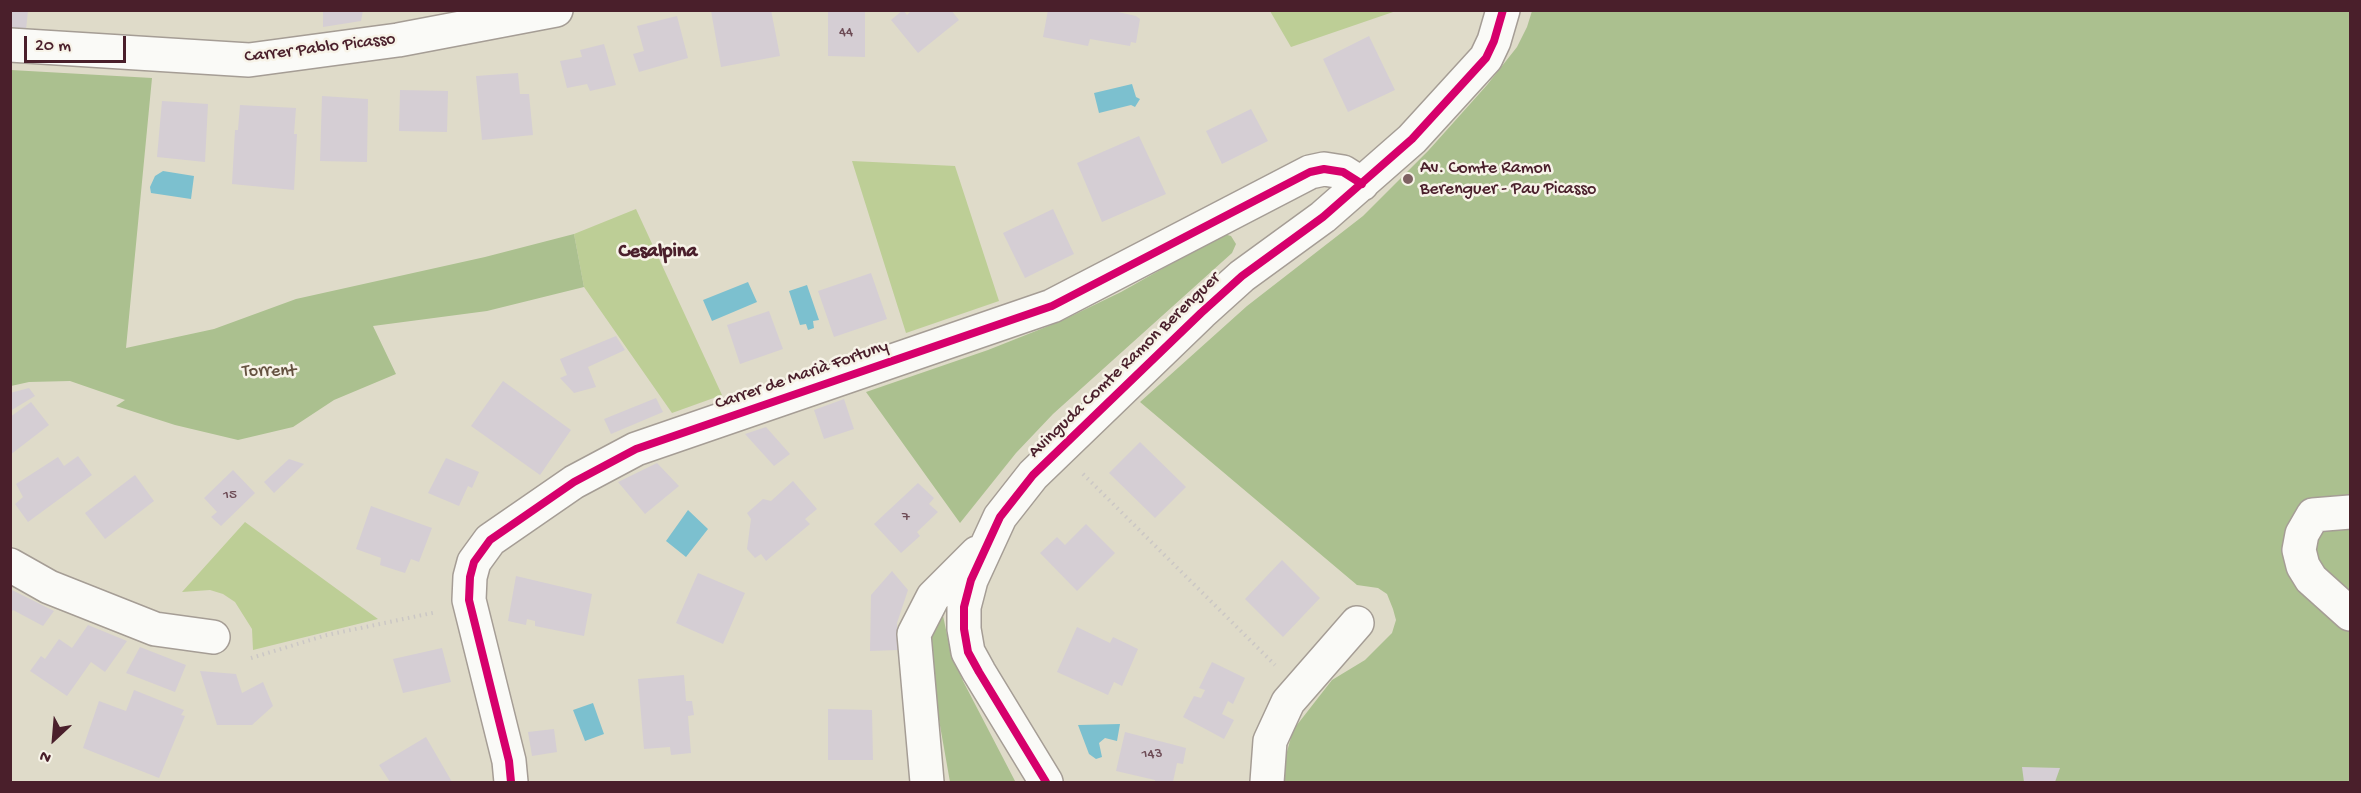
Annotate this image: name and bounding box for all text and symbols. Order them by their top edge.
scale bar [27,24,129,62]
house number: 44 [839,24,853,42]
street label: Carrer Pablo Picasso [243,29,397,69]
text: 20 m [35,36,71,57]
place label: Av. Comte Ramon Berenguer - Pau Picasso [1420,158,1596,201]
marker: Av. Comte Ramon Berenguer - Pau Picasso [1401,172,1415,186]
district label: Cesalpina [619,241,697,265]
street label: Avinguda Comte Ramon Berenguer [1024,268,1226,464]
street label: Carrer de Marià Fortuny [713,336,891,416]
park label: Torrent [242,361,296,383]
house number: 15 [223,487,237,505]
house number: 7 [902,509,910,527]
north arrow [24,709,84,769]
text: N [37,745,55,766]
house number: 143 [1142,746,1162,764]

